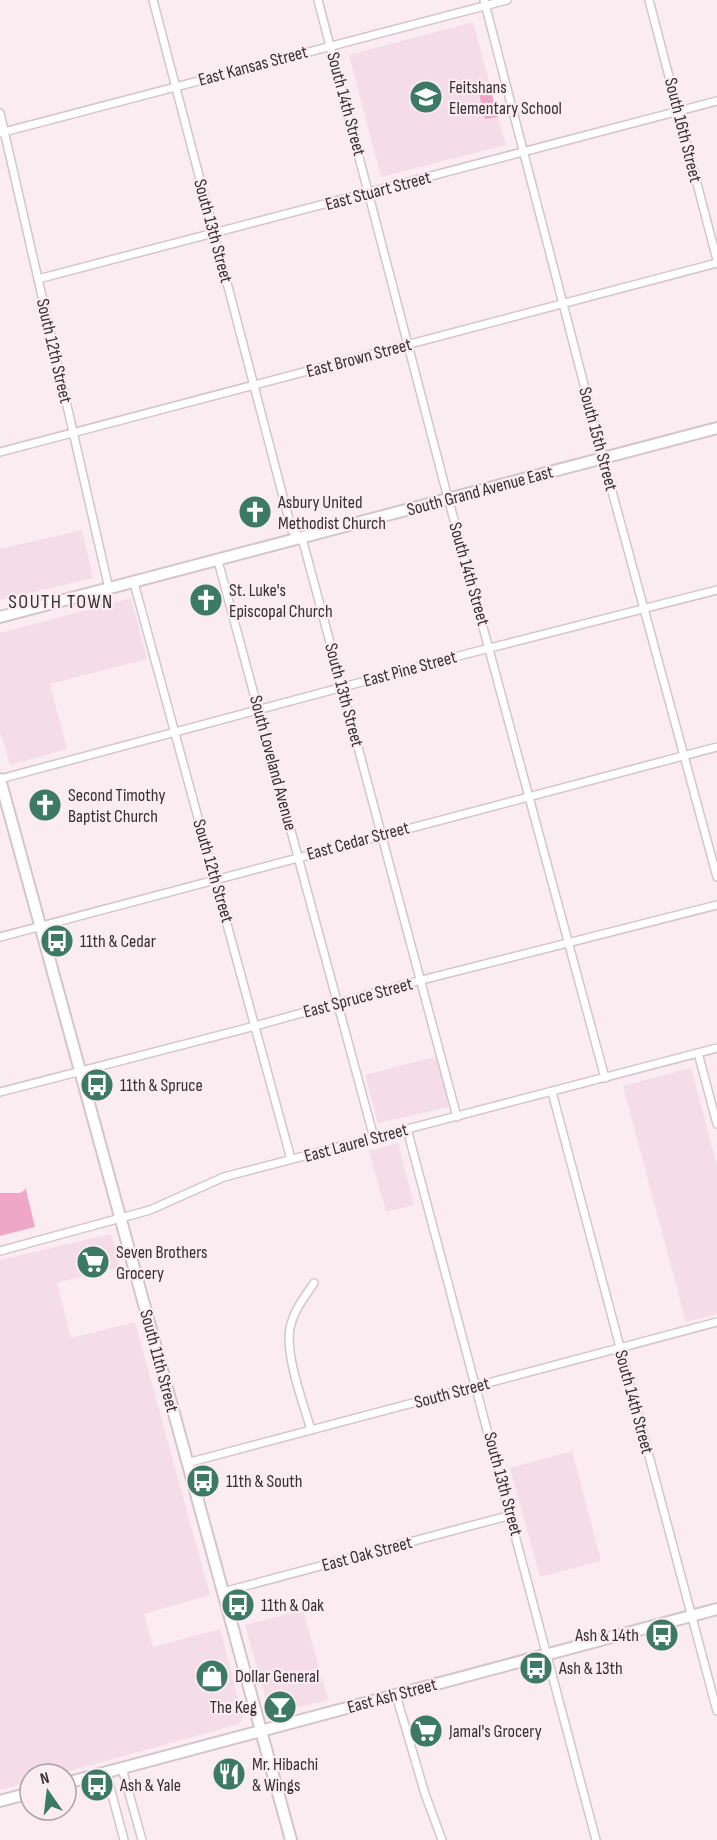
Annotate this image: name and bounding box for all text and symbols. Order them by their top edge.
street label: East Kansas Street [196,41,310,91]
street label: South 14th Street [322,50,370,159]
street label: South 16th Street [660,76,706,185]
place label: Feitshans Elementary School [449,77,562,119]
school or university icon: Feitshans Elementary School [408,79,444,115]
street label: East Stuart Street [323,167,433,215]
street label: South 13th Street [189,177,237,286]
street label: South 12th Street [32,297,76,406]
street label: East Brown Street [304,334,414,382]
street label: South 15th Street [574,385,622,494]
street label: South Grand Avenue East [405,461,556,521]
place label: Asbury United Methodist Church [277,492,386,534]
church icon: Asbury United Methodist Church [237,494,273,530]
street label: South 14th Street [444,520,494,629]
place label: St. Luke's Episcopal Church [229,580,333,622]
church icon: St. Luke's Episcopal Church [188,582,224,618]
district label: SOUTH TOWN [8,590,114,614]
street label: South 13th Street [320,641,368,750]
street label: East Pine Street [361,646,459,692]
street label: South Loveland Avenue [245,693,301,833]
place label: Second Timothy Baptist Church [68,785,165,827]
church icon: Second Timothy Baptist Church [27,787,63,823]
street label: South 12th Street [188,817,238,926]
street label: East Cedar Street [305,817,412,865]
bus stop icon: 11th & Cedar [39,923,75,959]
place label: 11th & Cedar [80,931,156,952]
street label: East Spruce Street [301,973,415,1023]
bus stop icon: 11th & Spruce [79,1067,115,1103]
place label: 11th & Spruce [120,1075,203,1096]
street label: East Laurel Street [302,1119,411,1167]
place label: Seven Brothers Grocery [116,1242,208,1284]
supermarket icon: Seven Brothers Grocery [75,1244,111,1280]
street label: South 11th Street [135,1307,183,1415]
street label: South 14th Street [610,1348,658,1457]
street label: South Street [412,1373,492,1413]
street label: South 13th Street [479,1430,527,1539]
bus stop icon: 11th & South [185,1463,221,1499]
place label: 11th & South [226,1471,302,1492]
street label: East Oak Street [320,1532,415,1576]
bus stop icon: 11th & Oak [220,1587,256,1623]
place label: 11th & Oak [261,1595,324,1616]
bus stop icon: Ash & 14th [644,1617,680,1653]
place label: Ash & 14th [574,1625,639,1646]
bus stop icon: Ash & 13th [518,1650,554,1686]
shop icon: Dollar General [194,1658,230,1694]
place label: Ash & 13th [558,1658,623,1679]
place label: Dollar General [235,1666,319,1687]
street label: East Ash Street [345,1674,439,1718]
bar icon: The Keg [262,1689,298,1725]
place label: The Keg [210,1697,257,1718]
supermarket icon: Jamal's Grocery [408,1713,444,1749]
place label: Jamal's Grocery [448,1721,542,1742]
place label: Mr. Hibachi & Wings [252,1754,318,1796]
restaurant icon: Mr. Hibachi & Wings [211,1756,247,1792]
north arrow [18,1762,78,1822]
bus stop icon: Ash & Yale [79,1767,115,1803]
text: N [38,1769,51,1789]
place label: Ash & Yale [119,1775,181,1796]

